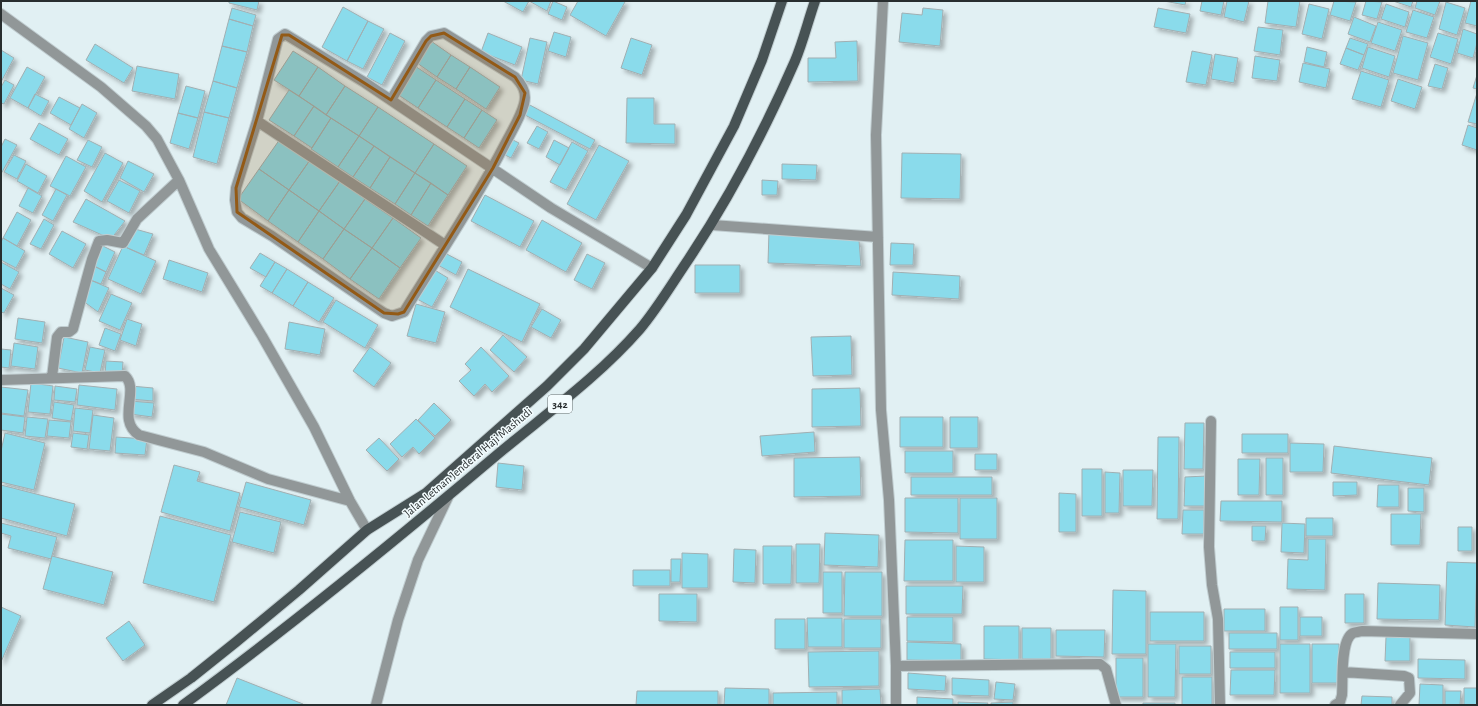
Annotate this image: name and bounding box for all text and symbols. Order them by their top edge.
road number: 342 [548,395,572,413]
street label: Jalan Letnan Jenderal Haji Mashudi [402,405,535,520]

